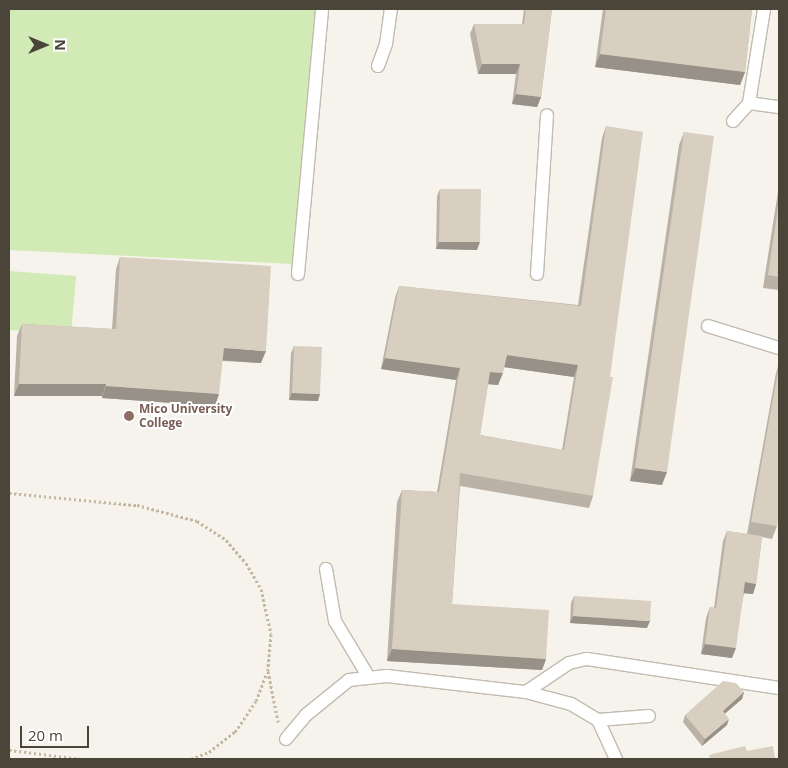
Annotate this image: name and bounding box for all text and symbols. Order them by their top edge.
north arrow [20,20,70,70]
text: N [51,39,70,51]
place label: Mico University College [139,402,232,430]
marker: Mico University College [123,410,135,422]
scale bar [22,716,91,748]
text: 20 m [28,725,63,745]

